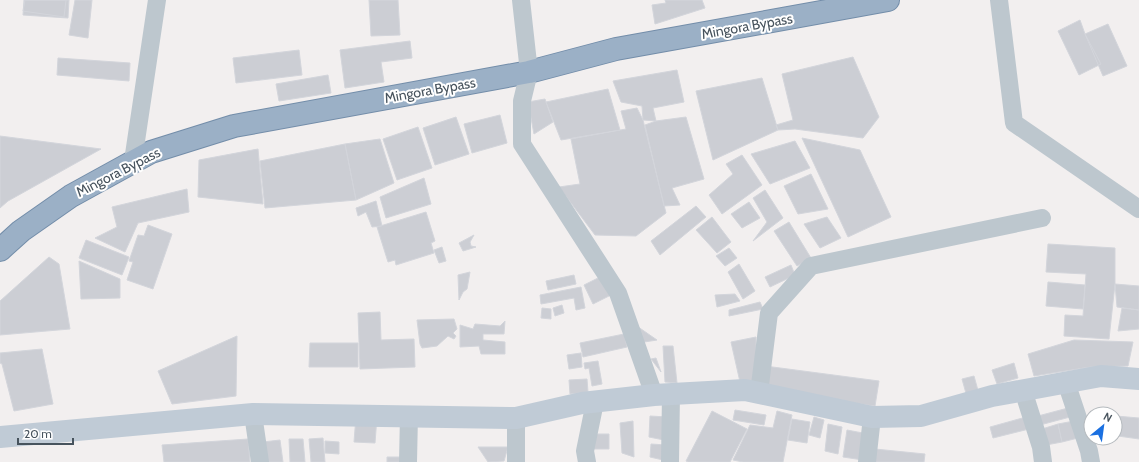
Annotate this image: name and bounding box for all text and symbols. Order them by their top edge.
street label: Mingora Bypass [700,9,794,43]
street label: Mingora Bypass [383,73,477,107]
street label: Mingora Bypass [73,143,163,201]
north arrow [1083,406,1123,446]
text: N [1101,409,1115,425]
scale bar [18,420,73,446]
text: 20 m [24,426,52,441]

